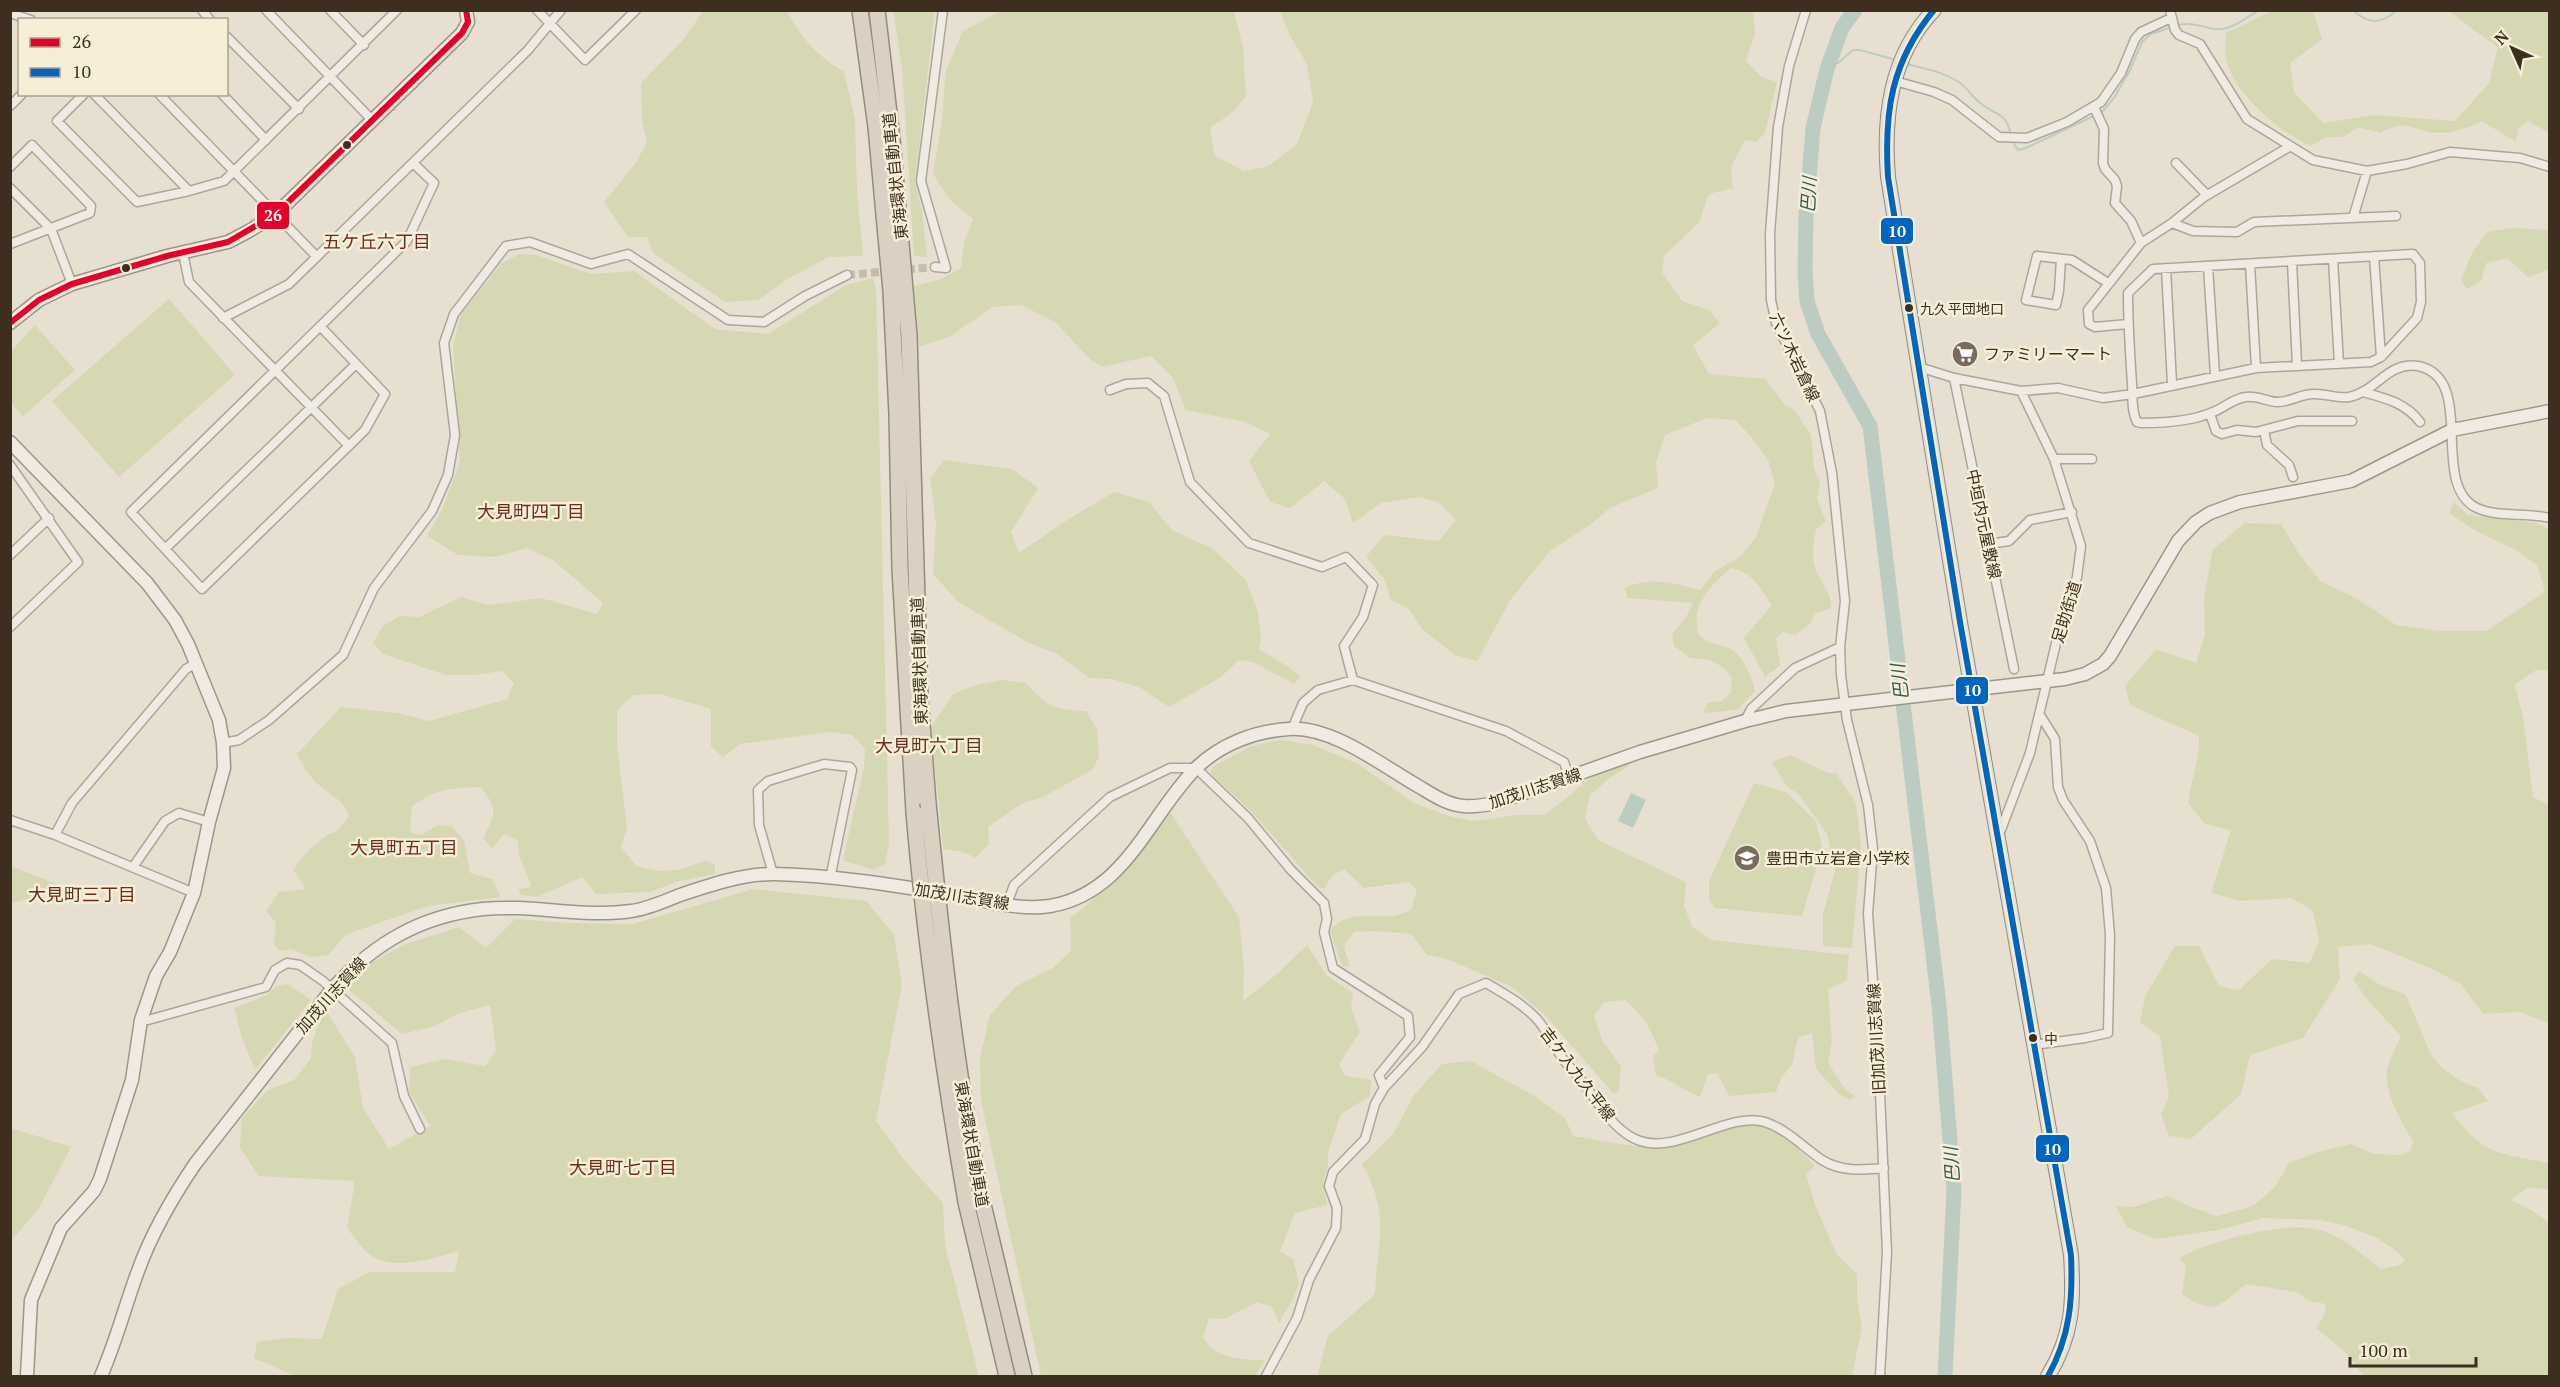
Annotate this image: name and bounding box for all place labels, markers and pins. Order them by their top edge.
unlabelled marker [341,139,353,151]
unlabelled marker [120,262,132,274]
place label: 九久平団地口 [1920,299,2004,318]
marker: 九久平団地口 [1903,302,1915,314]
supermarket icon: ファミリーマート [1950,339,1980,369]
place label: ファミリーマート [1984,343,2112,365]
school or university icon: 豊田市立岩倉小学校 [1732,843,1762,873]
place label: 豊田市立岩倉小学校 [1766,847,1910,869]
place label: 中 [2044,1029,2058,1048]
marker: 中 [2027,1032,2039,1044]

